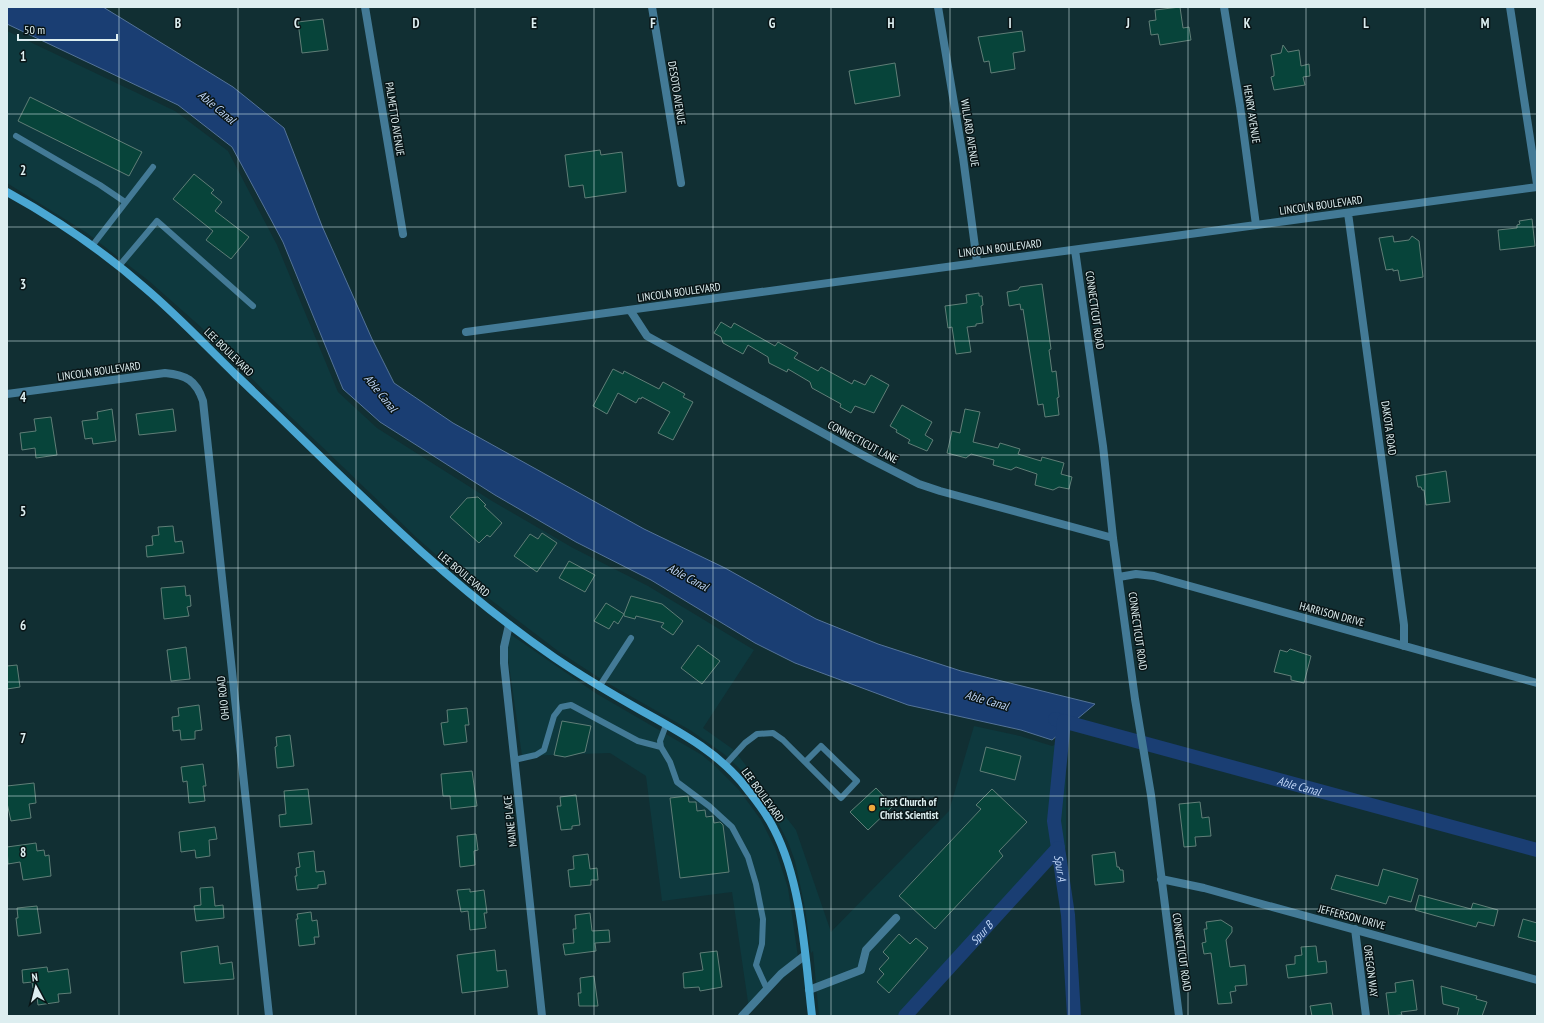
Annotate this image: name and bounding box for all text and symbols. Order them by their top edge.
text: B [175,15,181,32]
text: C [294,15,300,32]
text: D [413,15,420,32]
text: E [531,15,537,32]
text: F [650,15,656,32]
text: G [769,15,776,32]
text: H [888,15,895,32]
text: I [1008,15,1012,32]
text: J [1125,15,1130,32]
text: K [1244,15,1251,32]
text: L [1363,15,1369,32]
text: M [1481,15,1490,32]
scale bar [18,16,117,42]
text: 50 m [24,22,45,37]
text: 1 [20,48,26,65]
street label: DESOTO AVENUE [665,60,689,126]
street label: PALMETTO AVENUE [382,81,408,157]
street label: HENRY AVENUE [1240,84,1264,145]
water label: Able Canal [195,87,240,128]
street label: WILLARD AVENUE [958,98,982,168]
text: 2 [20,162,26,179]
street label: LINCOLN BOULEVARD [1279,192,1364,218]
street label: LINCOLN BOULEVARD [958,236,1043,260]
street label: CONNECTICUT ROAD [1083,270,1107,350]
text: 3 [20,276,26,293]
street label: LINCOLN BOULEVARD [637,279,722,305]
street label: LEE BOULEVARD [201,325,257,379]
street label: LINCOLN BOULEVARD [57,358,142,384]
water label: Able Canal [361,371,401,416]
text: 4 [20,389,27,406]
street label: DAKOTA ROAD [1378,400,1400,456]
street label: CONNECTICUT LANE [825,418,901,467]
text: 5 [20,503,26,520]
street label: LEE BOULEVARD [435,548,493,600]
water label: Able Canal [665,560,712,595]
street label: CONNECTICUT ROAD [1126,591,1150,671]
street label: HARRISON DRIVE [1298,599,1366,629]
text: 6 [20,617,26,634]
street label: OHIO ROAD [214,675,232,721]
water label: Able Canal [964,687,1011,714]
text: 7 [20,730,26,747]
street label: LEE BOULEVARD [739,765,787,825]
water label: Able Canal [1276,772,1324,799]
street label: MAINE PLACE [500,794,520,848]
place label: First Church of Christ Scientist [880,795,939,822]
marker: First Church of Christ Scientist [867,803,877,813]
text: 8 [20,844,26,861]
water label: Spur A [1052,854,1070,883]
street label: JEFFERSON DRIVE [1316,901,1387,933]
street label: CONNECTICUT ROAD [1170,912,1194,992]
water label: Spur B [966,916,997,948]
street label: OREGON WAY [1361,944,1381,998]
north arrow [16,967,56,1007]
text: N [31,970,39,984]

